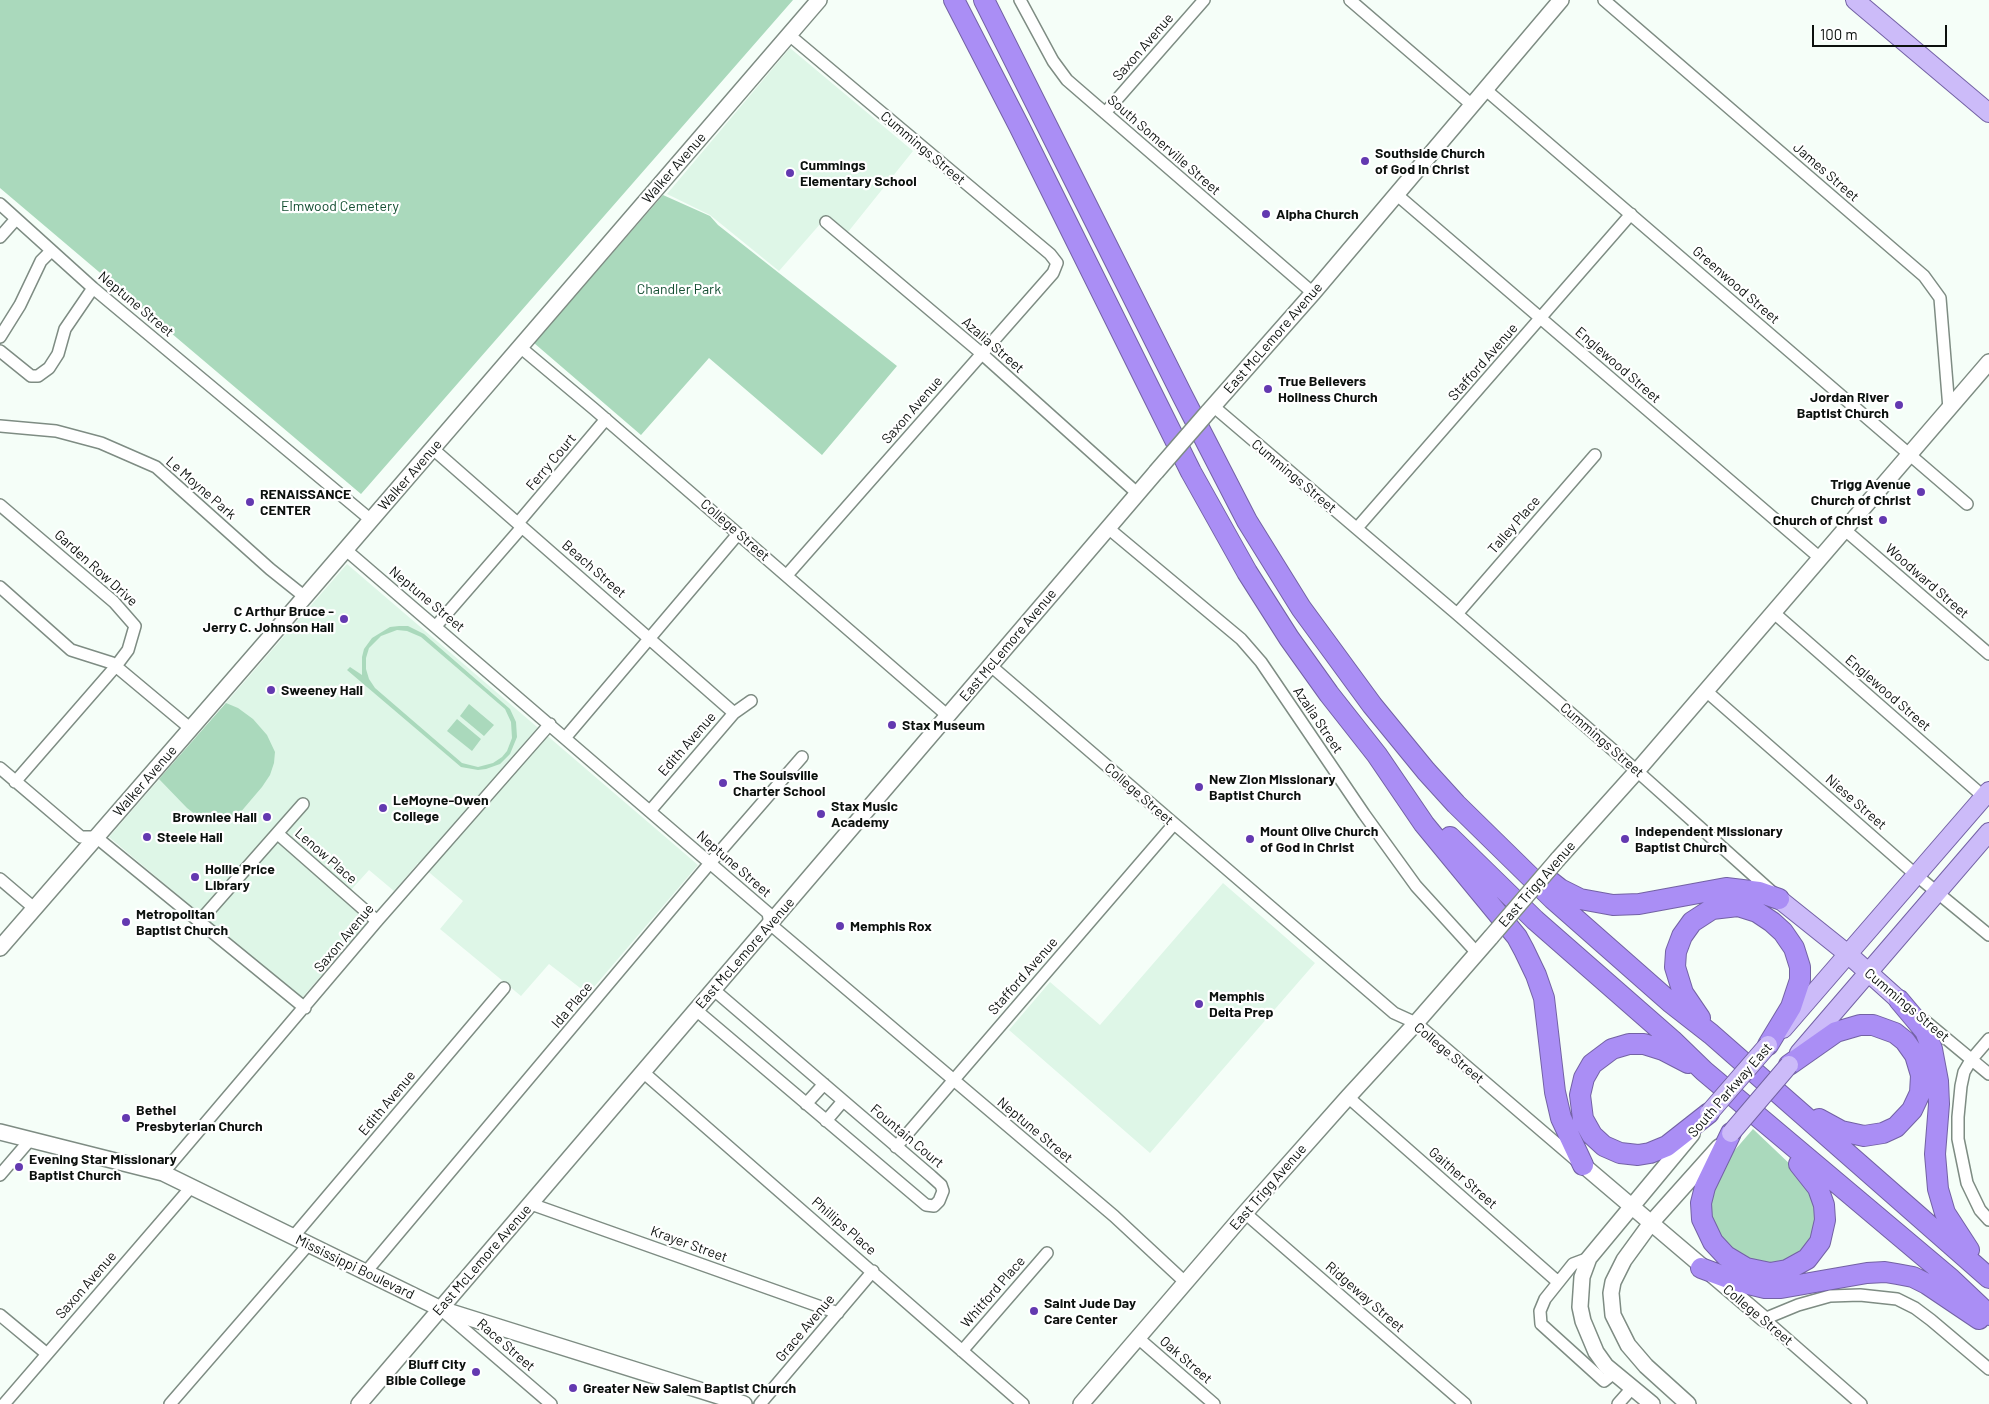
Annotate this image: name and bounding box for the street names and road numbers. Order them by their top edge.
street label: Saxon Avenue [1109,10,1177,84]
street label: South Somerville Street [1104,91,1224,199]
street label: Cummings Street [877,108,969,188]
street label: Walker Avenue [639,129,709,207]
street label: James Street [1790,139,1862,205]
street label: Greenwood Street [1689,243,1783,327]
street label: Neptune Street [95,268,177,340]
street label: East McLemore Avenue [1220,279,1326,397]
street label: Azalia Street [958,313,1028,377]
street label: Stafford Avenue [1445,320,1521,404]
street label: Englewood Street [1572,323,1664,407]
street label: Saxon Avenue [878,373,946,447]
street label: Ferry Court [522,430,580,494]
street label: Walker Avenue [375,436,445,514]
street label: Cummings Street [1248,436,1340,516]
street label: Le Moyne Park [163,453,239,523]
street label: Talley Place [1484,493,1544,557]
street label: College Street [697,495,773,565]
street label: Garden Row Drive [51,526,141,610]
street label: Beach Street [559,537,629,601]
street label: Woodward Street [1882,540,1972,622]
street label: Neptune Street [386,563,468,635]
street label: East McLemore Avenue [956,585,1060,705]
street label: Englewood Street [1842,651,1934,735]
street label: Azalia Street [1290,683,1346,757]
street label: Cummings Street [1557,699,1647,781]
street label: Edith Avenue [655,708,719,780]
street label: Walker Avenue [110,742,180,820]
street label: College Street [1101,759,1177,829]
street label: Niese Street [1822,771,1890,833]
street label: Lenow Place [292,825,360,887]
street label: Neptune Street [693,827,775,901]
street label: East Trigg Avenue [1495,838,1579,930]
street label: East McLemore Avenue [692,894,798,1012]
street label: Saxon Avenue [311,900,377,976]
street label: Stafford Avenue [985,934,1061,1018]
street label: Cummings Street [1861,965,1953,1045]
street label: Ida Place [548,979,596,1031]
street label: College Street [1411,1019,1487,1087]
street label: South Parkway East [1684,1039,1776,1141]
street label: Edith Avenue [355,1067,419,1139]
street label: Neptune Street [994,1094,1076,1166]
street label: Fountain Court [867,1101,947,1171]
street label: East Trigg Avenue [1226,1141,1310,1233]
street label: Gaither Street [1425,1144,1501,1212]
street label: Phillips Place [808,1193,880,1259]
street label: East McLemore Avenue [429,1201,535,1319]
street label: Krayer Street [648,1222,730,1266]
street label: Mississippi Boulevard [293,1231,417,1303]
street label: Saxon Avenue [52,1248,120,1322]
street label: Whitford Place [957,1253,1029,1331]
street label: Ridgeway Street [1322,1258,1408,1336]
street label: College Street [1720,1281,1796,1349]
street label: Grace Avenue [772,1291,838,1365]
street label: Race Street [474,1315,538,1375]
street label: Oak Street [1156,1333,1216,1387]

